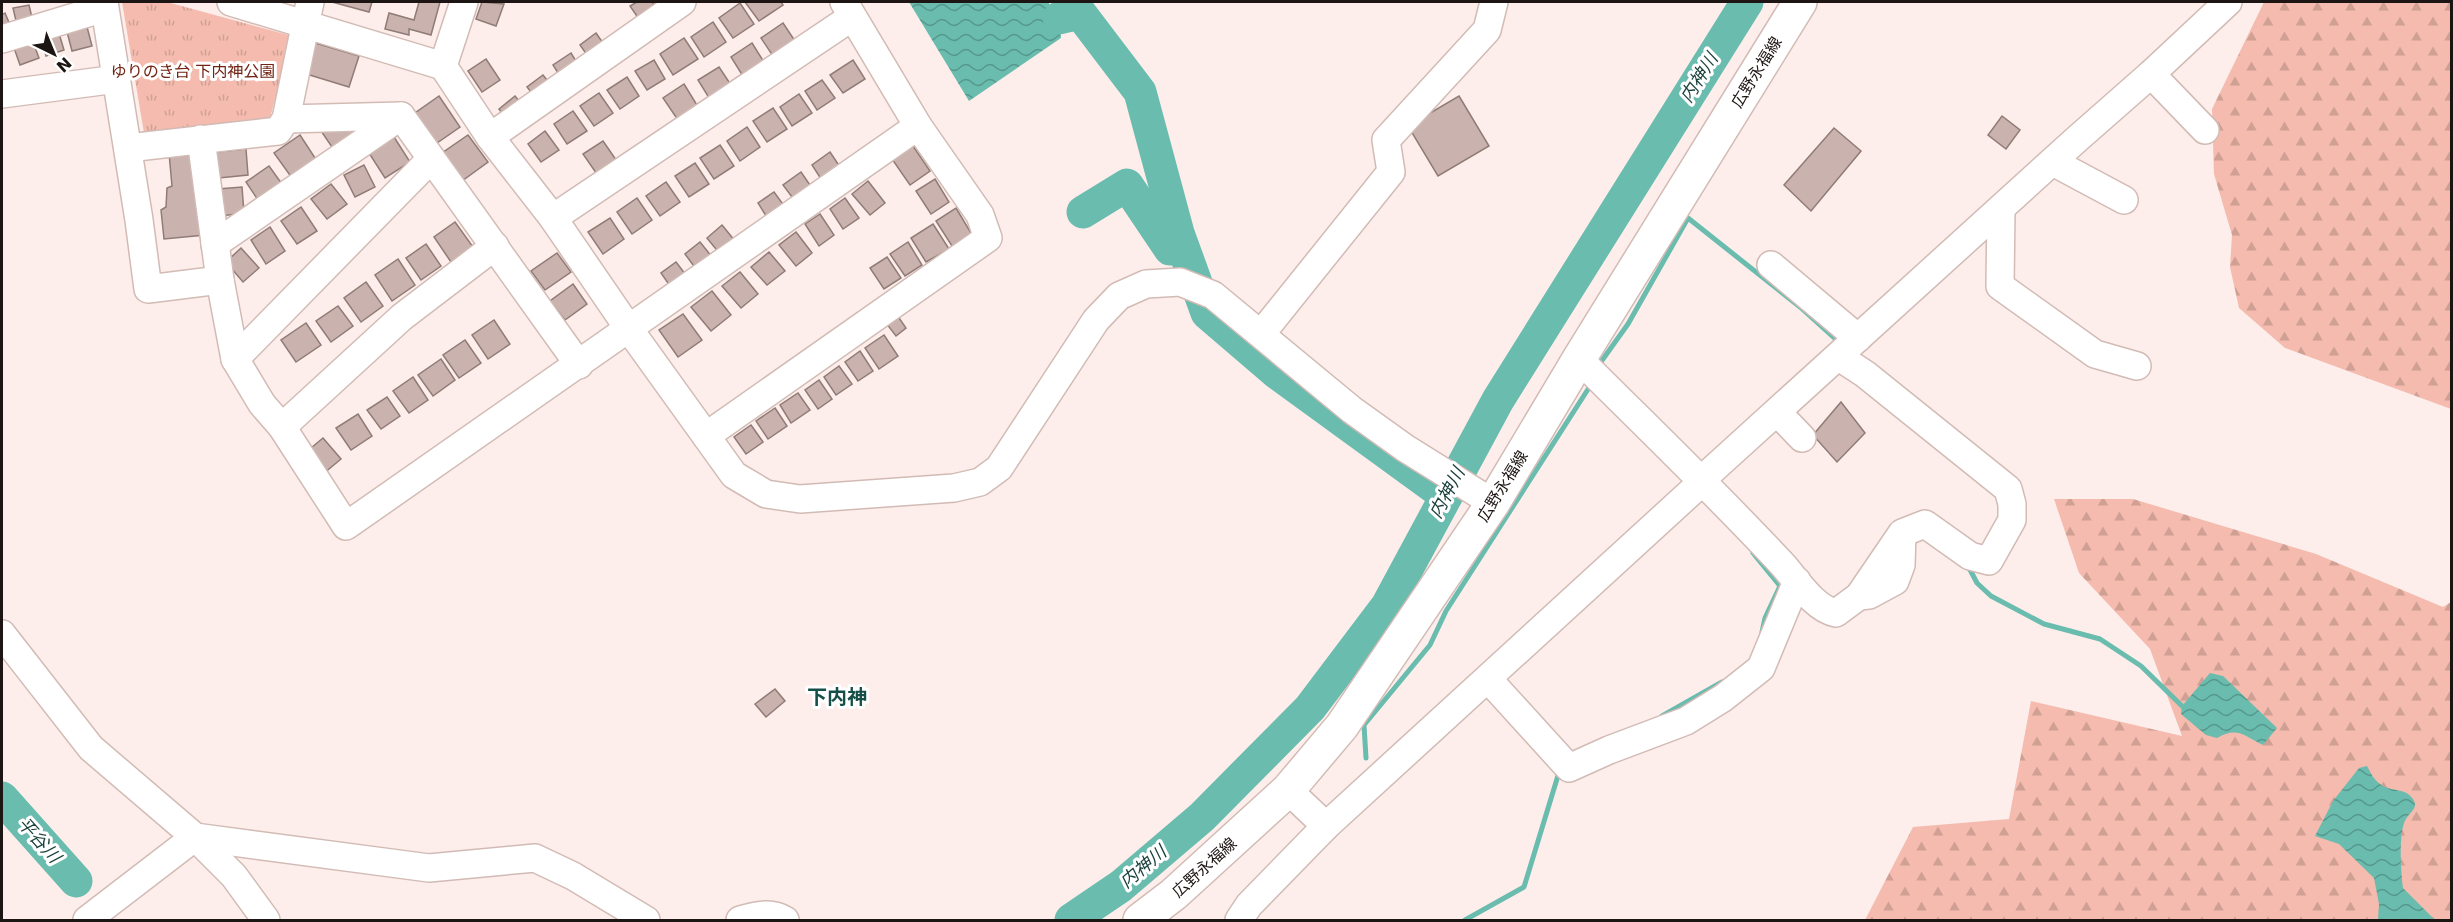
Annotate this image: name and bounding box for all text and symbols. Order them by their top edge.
north arrow [24,24,84,84]
street label: 広野永福線 [1727,33,1786,111]
water label: 内神川 [1675,48,1723,106]
text: N [53,53,75,76]
park label: ゆりのき台 下内神公園 [111,62,275,81]
street label: 広野永福線 [1473,447,1532,525]
water label: 内神川 [1425,462,1469,522]
district label: 下内神 [807,685,867,709]
water label: 平谷川 [14,813,67,868]
street label: 広野永福線 [1168,834,1240,901]
water label: 内神川 [1115,840,1172,892]

